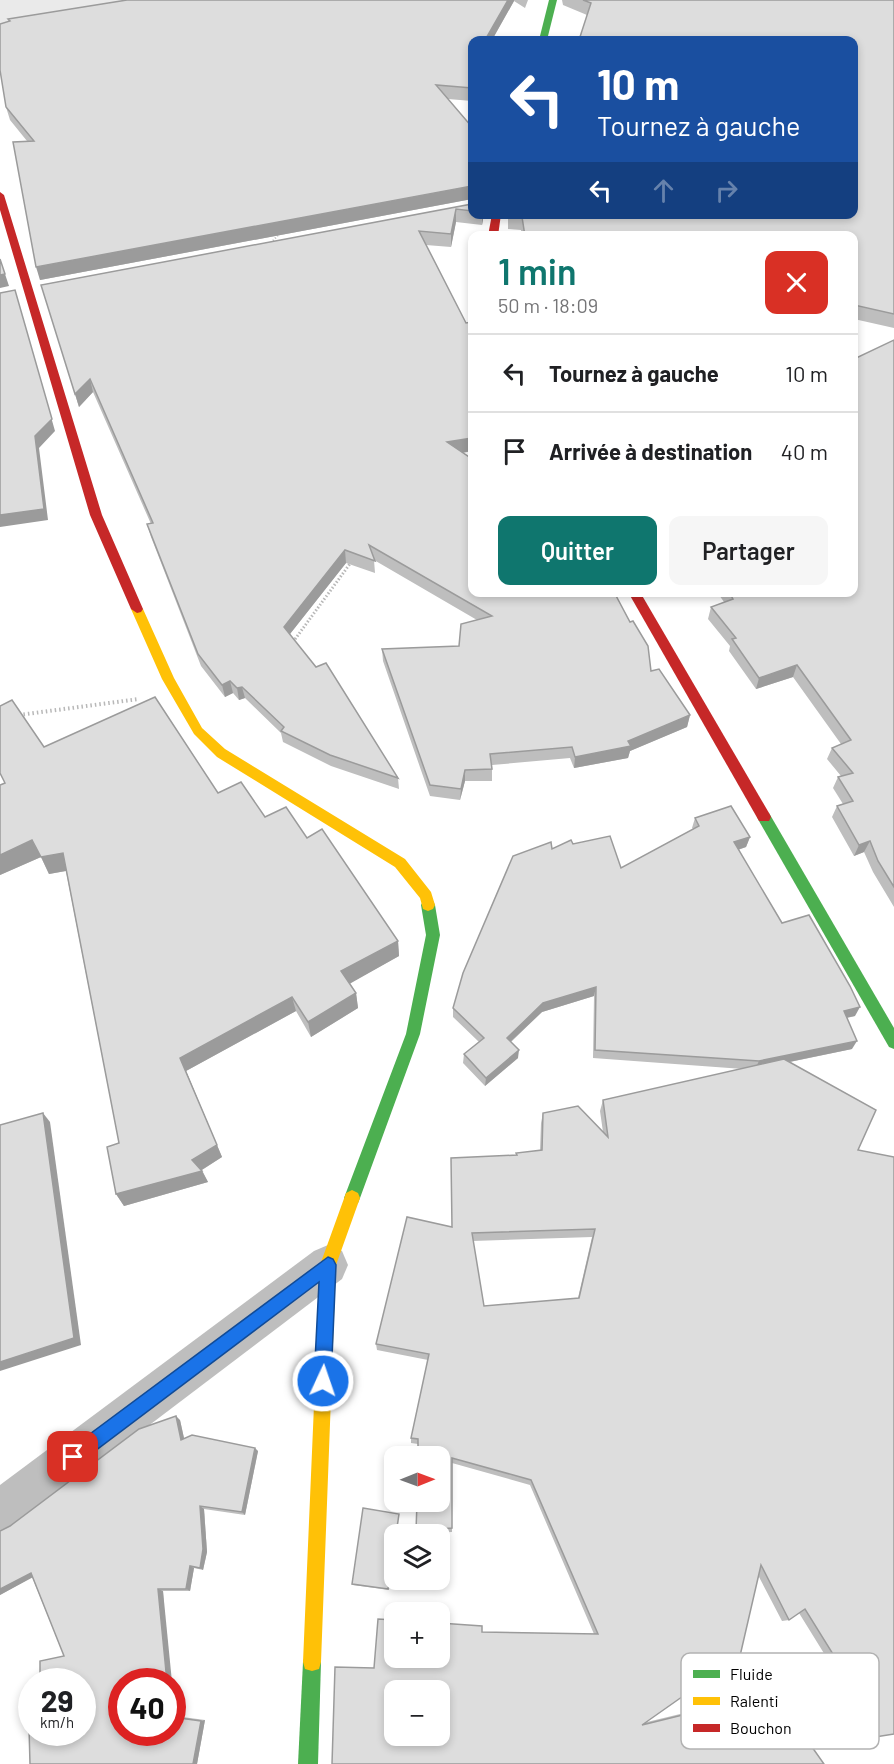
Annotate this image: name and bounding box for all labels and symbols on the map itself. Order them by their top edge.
position arrow [291,1349,355,1413]
pin [47,1431,98,1482]
north arrow [384,1446,450,1512]
legend [681,1653,879,1749]
text: Fluide [730,1664,773,1683]
speed limit sign: 40 [108,1668,186,1746]
text: Ralenti [730,1691,779,1710]
text: Bouchon [730,1718,792,1737]

